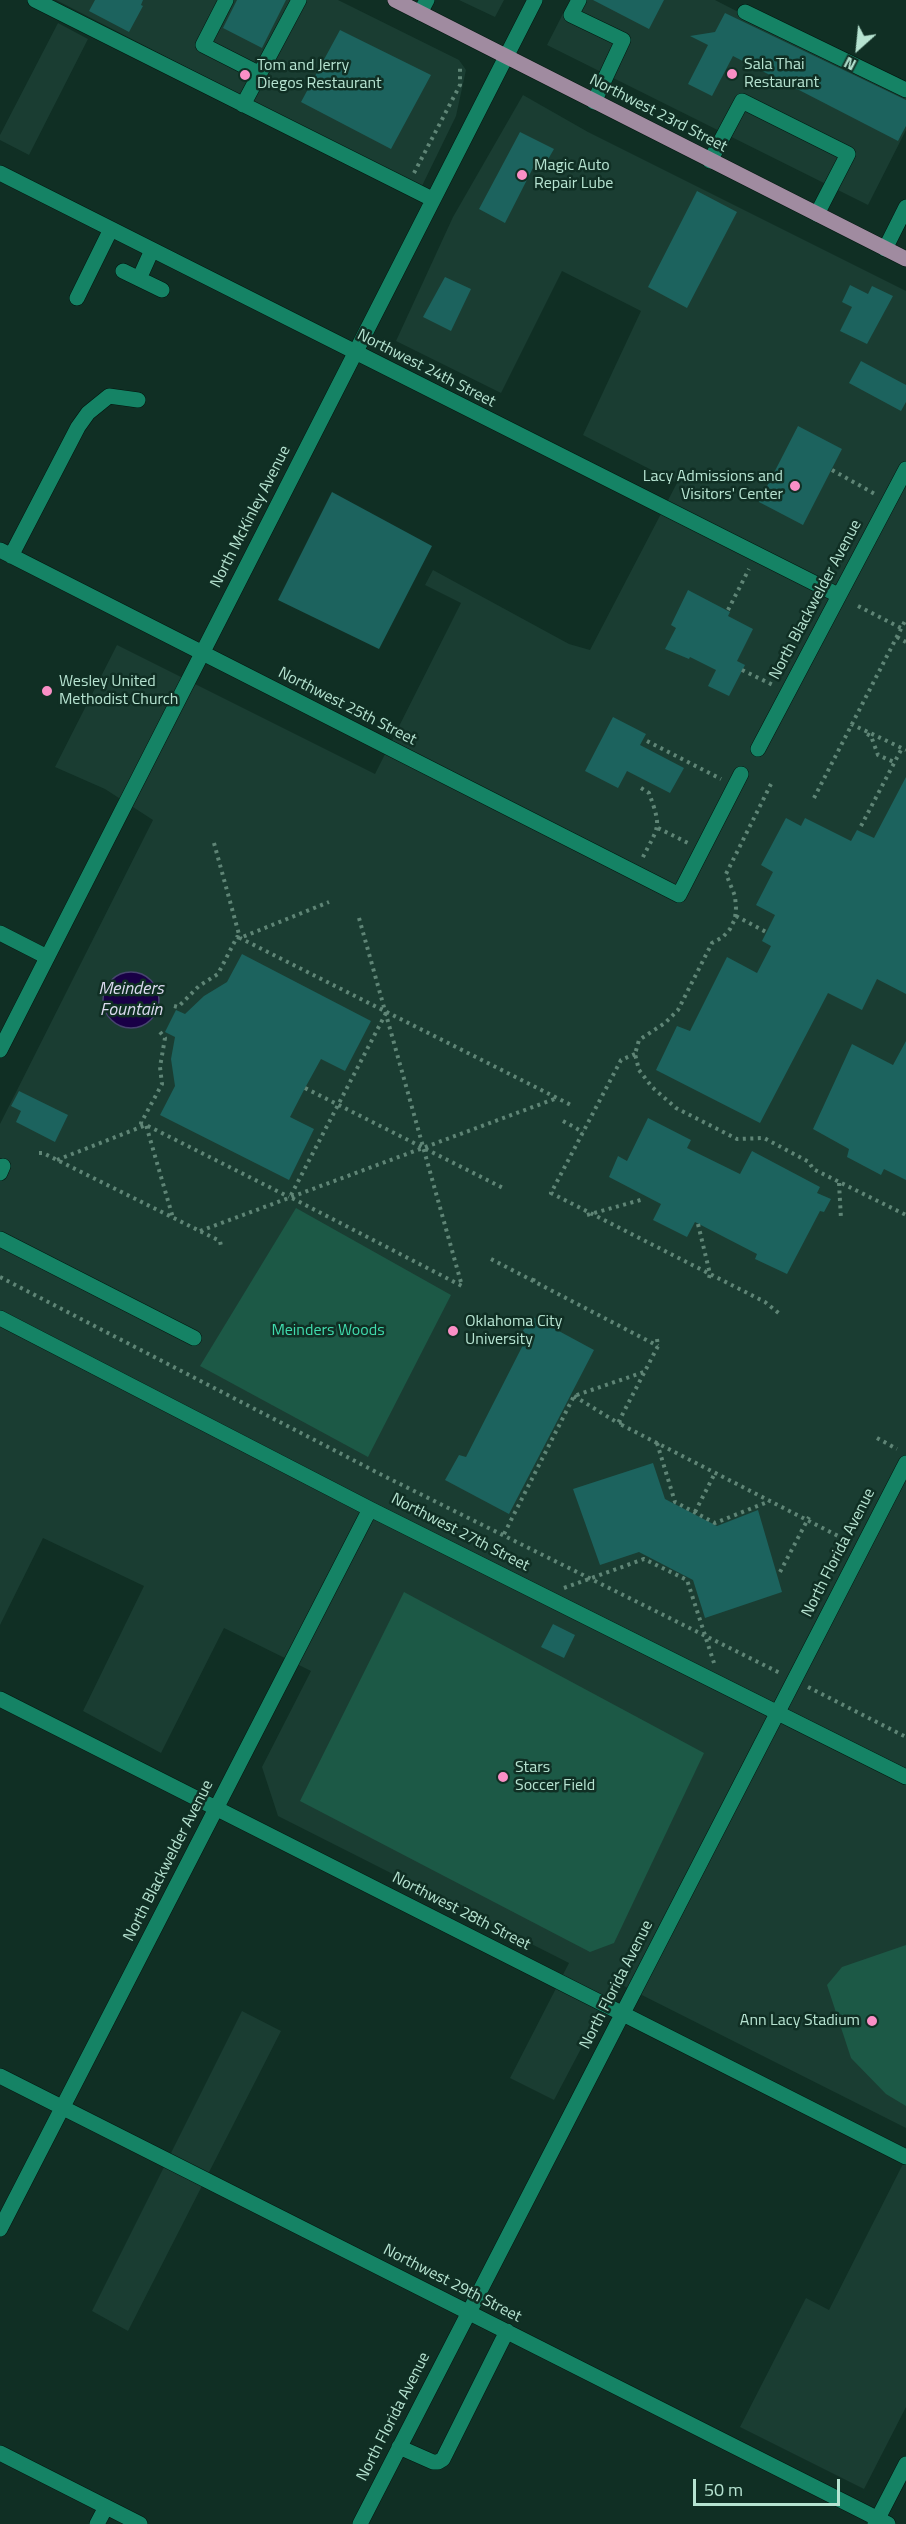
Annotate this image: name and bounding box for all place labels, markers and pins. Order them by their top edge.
place label: Sala Thai Restaurant [744,55,819,93]
place label: Tom and Jerry Diegos Restaurant [257,56,382,94]
marker: Sala Thai Restaurant [725,67,739,81]
marker: Tom and Jerry Diegos Restaurant [238,68,252,82]
place label: Magic Auto Repair Lube [534,156,613,194]
marker: Magic Auto Repair Lube [515,168,529,182]
place label: Lacy Admissions and Visitors' Center [643,467,783,505]
marker: Lacy Admissions and Visitors' Center [788,479,802,493]
place label: Wesley United Methodist Church [59,672,178,710]
marker: Wesley United Methodist Church [40,684,54,698]
place label: Oklahoma City University [465,1312,562,1350]
marker: Oklahoma City University [446,1324,460,1338]
place label: Stars Soccer Field [515,1758,595,1796]
marker: Stars Soccer Field [496,1770,510,1784]
place label: Ann Lacy Stadium [740,2011,860,2031]
marker: Ann Lacy Stadium [865,2014,879,2028]

